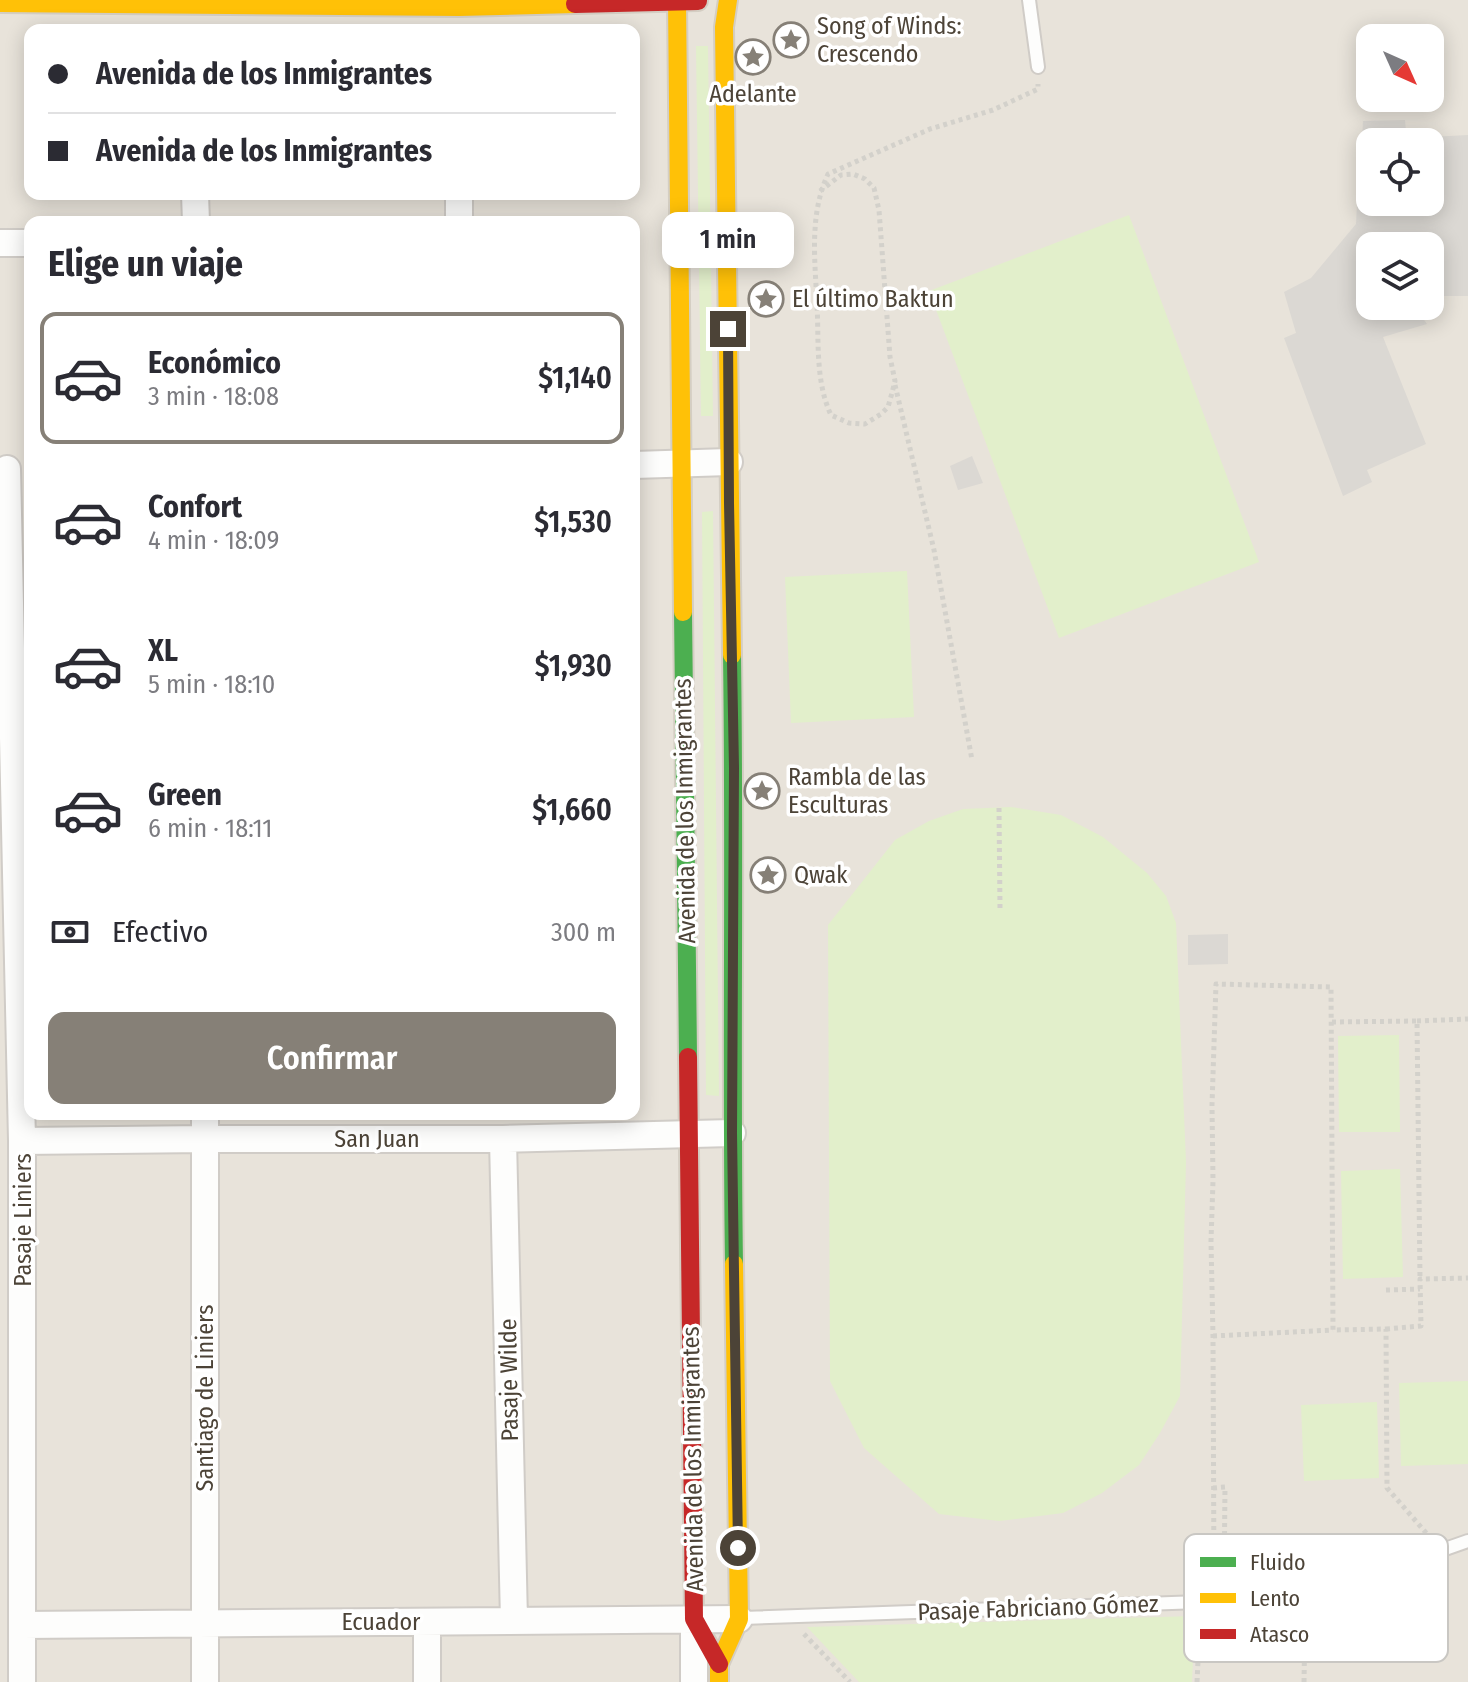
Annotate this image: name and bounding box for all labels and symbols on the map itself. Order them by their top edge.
place label: Song of Winds: Crescendo [817,12,962,68]
place icon: Song of Winds: Crescendo [772,21,810,59]
north arrow [1356,24,1444,112]
place icon: Adelante [734,38,772,76]
place label: Adelante [709,80,797,108]
callout: 1 min [662,213,794,269]
place icon: El último Baktun [747,280,785,318]
place label: El último Baktun [792,285,954,313]
route end [710,311,746,347]
street label: Avenida de los Inmigrantes [669,678,701,944]
place label: Rambla de las Esculturas [788,763,926,819]
place icon: Rambla de las Esculturas [743,772,781,810]
place icon: Qwak [749,856,787,894]
place label: Qwak [794,861,848,889]
street label: San Juan [334,1125,420,1153]
street label: Pasaje Liniers [9,1153,37,1287]
street label: Santiago de Liniers [191,1305,219,1491]
street label: Pasaje Wilde [494,1318,524,1442]
street label: Avenida de los Inmigrantes [677,1326,709,1592]
route start [720,1530,756,1566]
legend [1184,1534,1448,1662]
text: Fluido [1250,1549,1306,1576]
text: Lento [1250,1585,1300,1612]
street label: Pasaje Fabriciano Gómez [917,1590,1159,1626]
street label: Ecuador [341,1608,421,1636]
text: Atasco [1250,1621,1309,1648]

